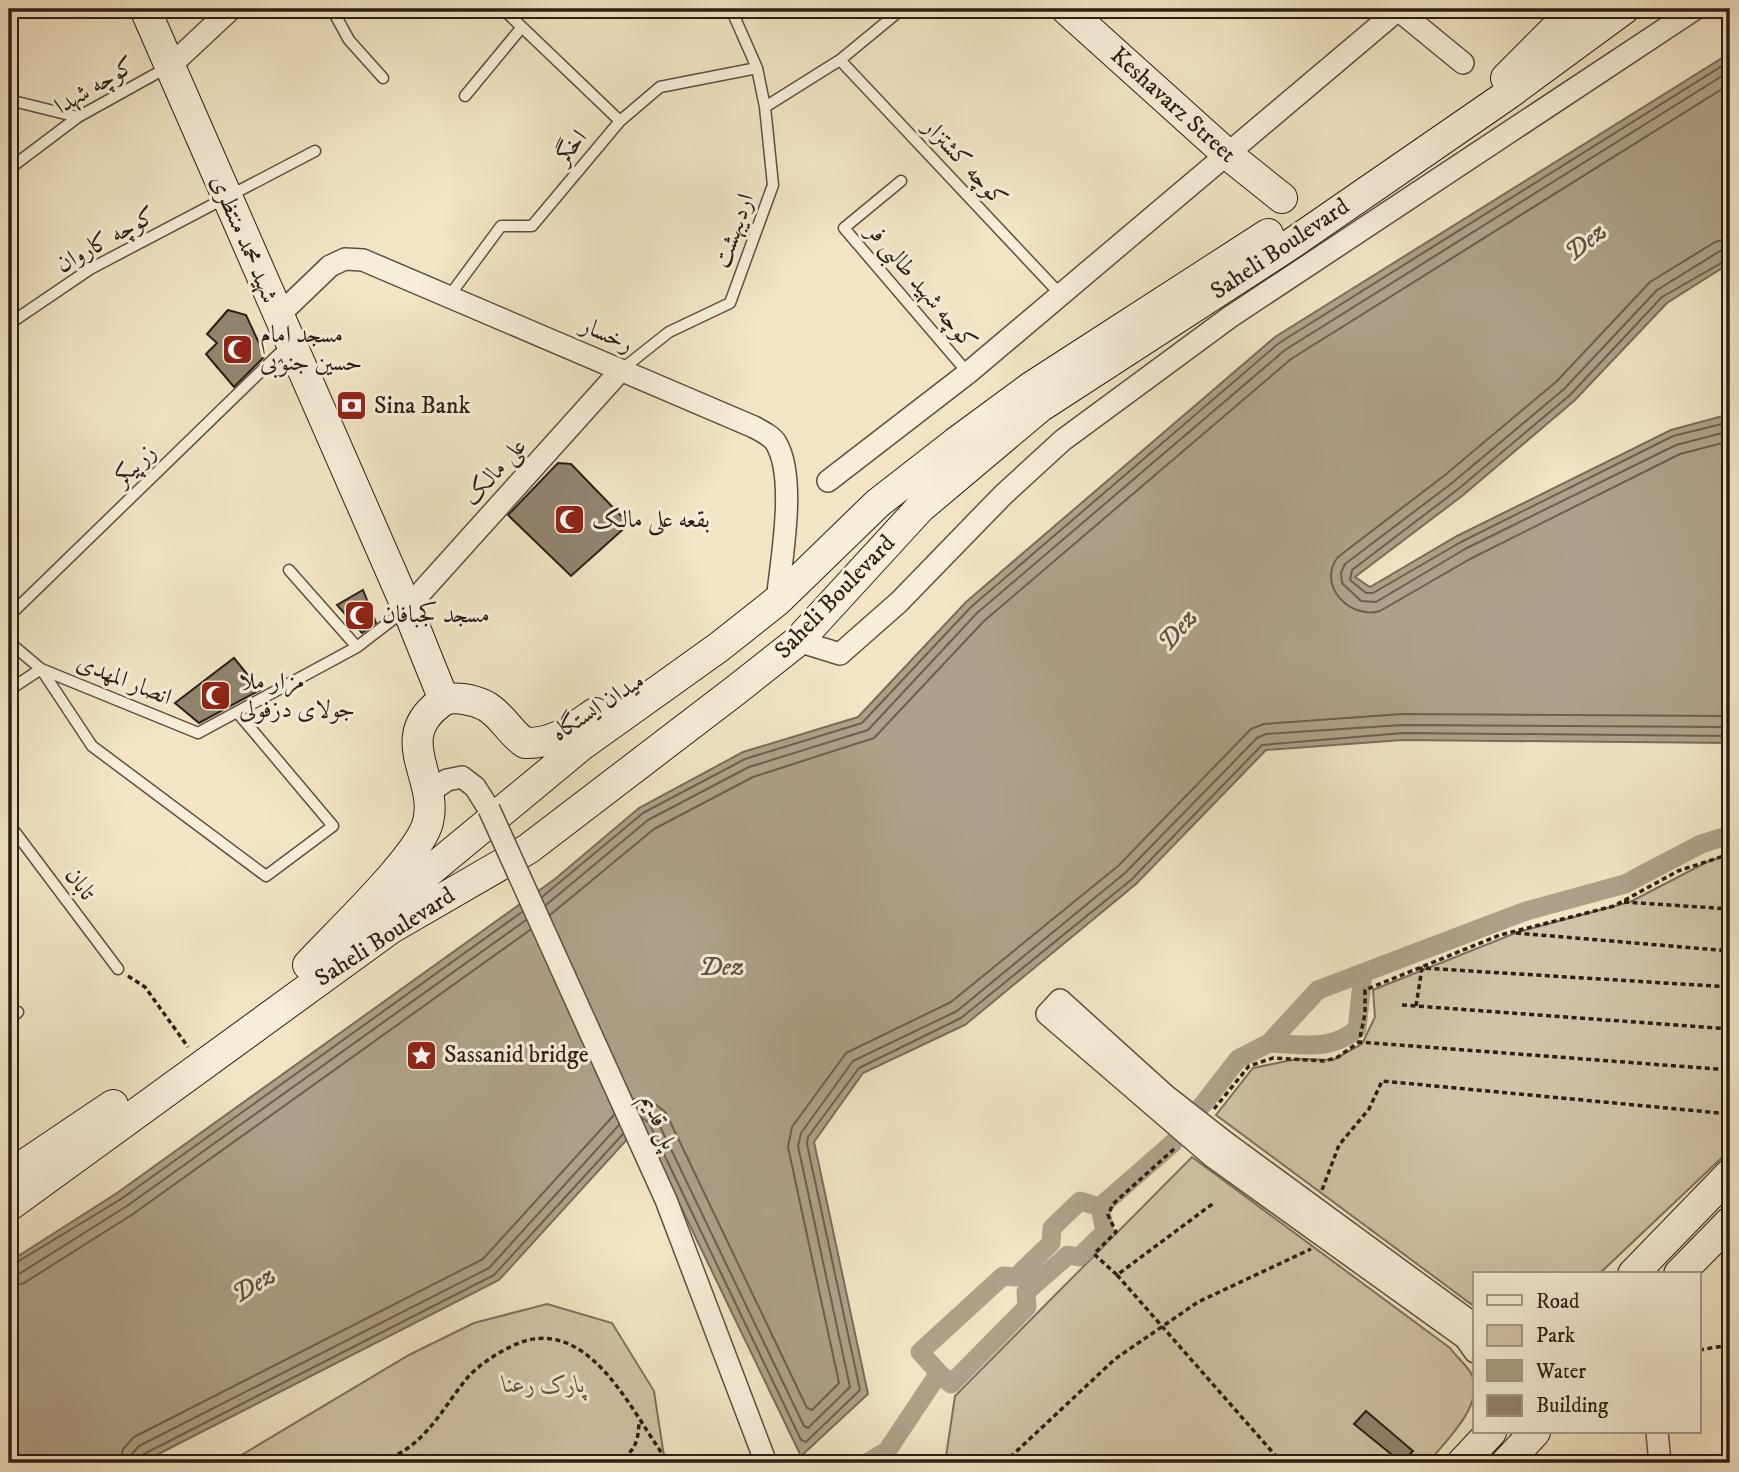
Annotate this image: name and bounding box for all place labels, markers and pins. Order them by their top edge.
place label: مسجد امام حسین جنوبی [260,320,362,379]
mosque icon: مسجد امام حسین جنوبی [220,332,254,366]
bank icon: Sina Bank [334,389,368,423]
place label: Sina Bank [374,391,471,421]
mosque icon: بقعه علی مالک [552,503,586,537]
place label: بقعه علی مالک [592,505,710,536]
mosque icon: مسجد کجبافان [342,598,376,632]
place label: مسجد کجبافان [382,600,490,630]
place label: مزار ملا جولای دزفولی [239,667,355,725]
mosque icon: مزار ملا جولای دزفولی [199,679,233,713]
place icon: Sassanid bridge [404,1038,438,1072]
place label: Sassanid bridge [444,1040,589,1070]

